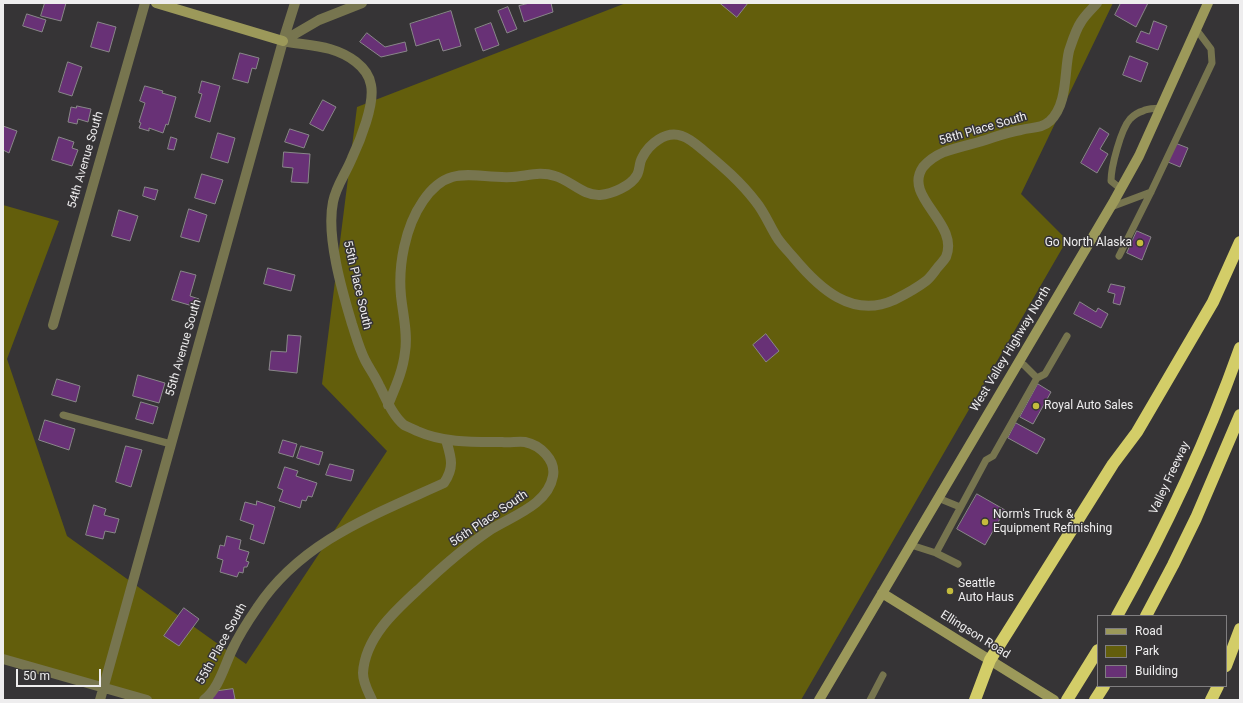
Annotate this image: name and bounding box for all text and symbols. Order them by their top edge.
street label: 54th Avenue South [65,110,107,210]
street label: 58th Place South [937,110,1029,148]
place label: Go North Alaska [1045,236,1132,250]
marker: Go North Alaska [1135,238,1145,248]
street label: 55th Place South [340,239,374,331]
street label: West Valley Highway North [968,284,1054,414]
street label: 55th Avenue South [163,298,205,398]
place label: Royal Auto Sales [1044,399,1133,413]
marker: Royal Auto Sales [1031,401,1041,411]
street label: Valley Freeway [1147,439,1193,517]
street label: 56th Place South [447,488,531,550]
place label: Norm's Truck & Equipment Refinishing [993,508,1112,536]
marker: Norm's Truck & Equipment Refinishing [980,517,990,527]
place label: Seattle Auto Haus [958,577,1014,605]
marker: Seattle Auto Haus [945,586,955,596]
street label: 55th Place South [194,601,250,687]
street label: Ellingson Road [938,608,1012,662]
legend [1097,615,1227,687]
text: Road [1135,624,1163,638]
text: Park [1135,644,1159,658]
scale bar [18,661,103,687]
text: Building [1135,664,1178,678]
text: 50 m [23,669,50,683]

